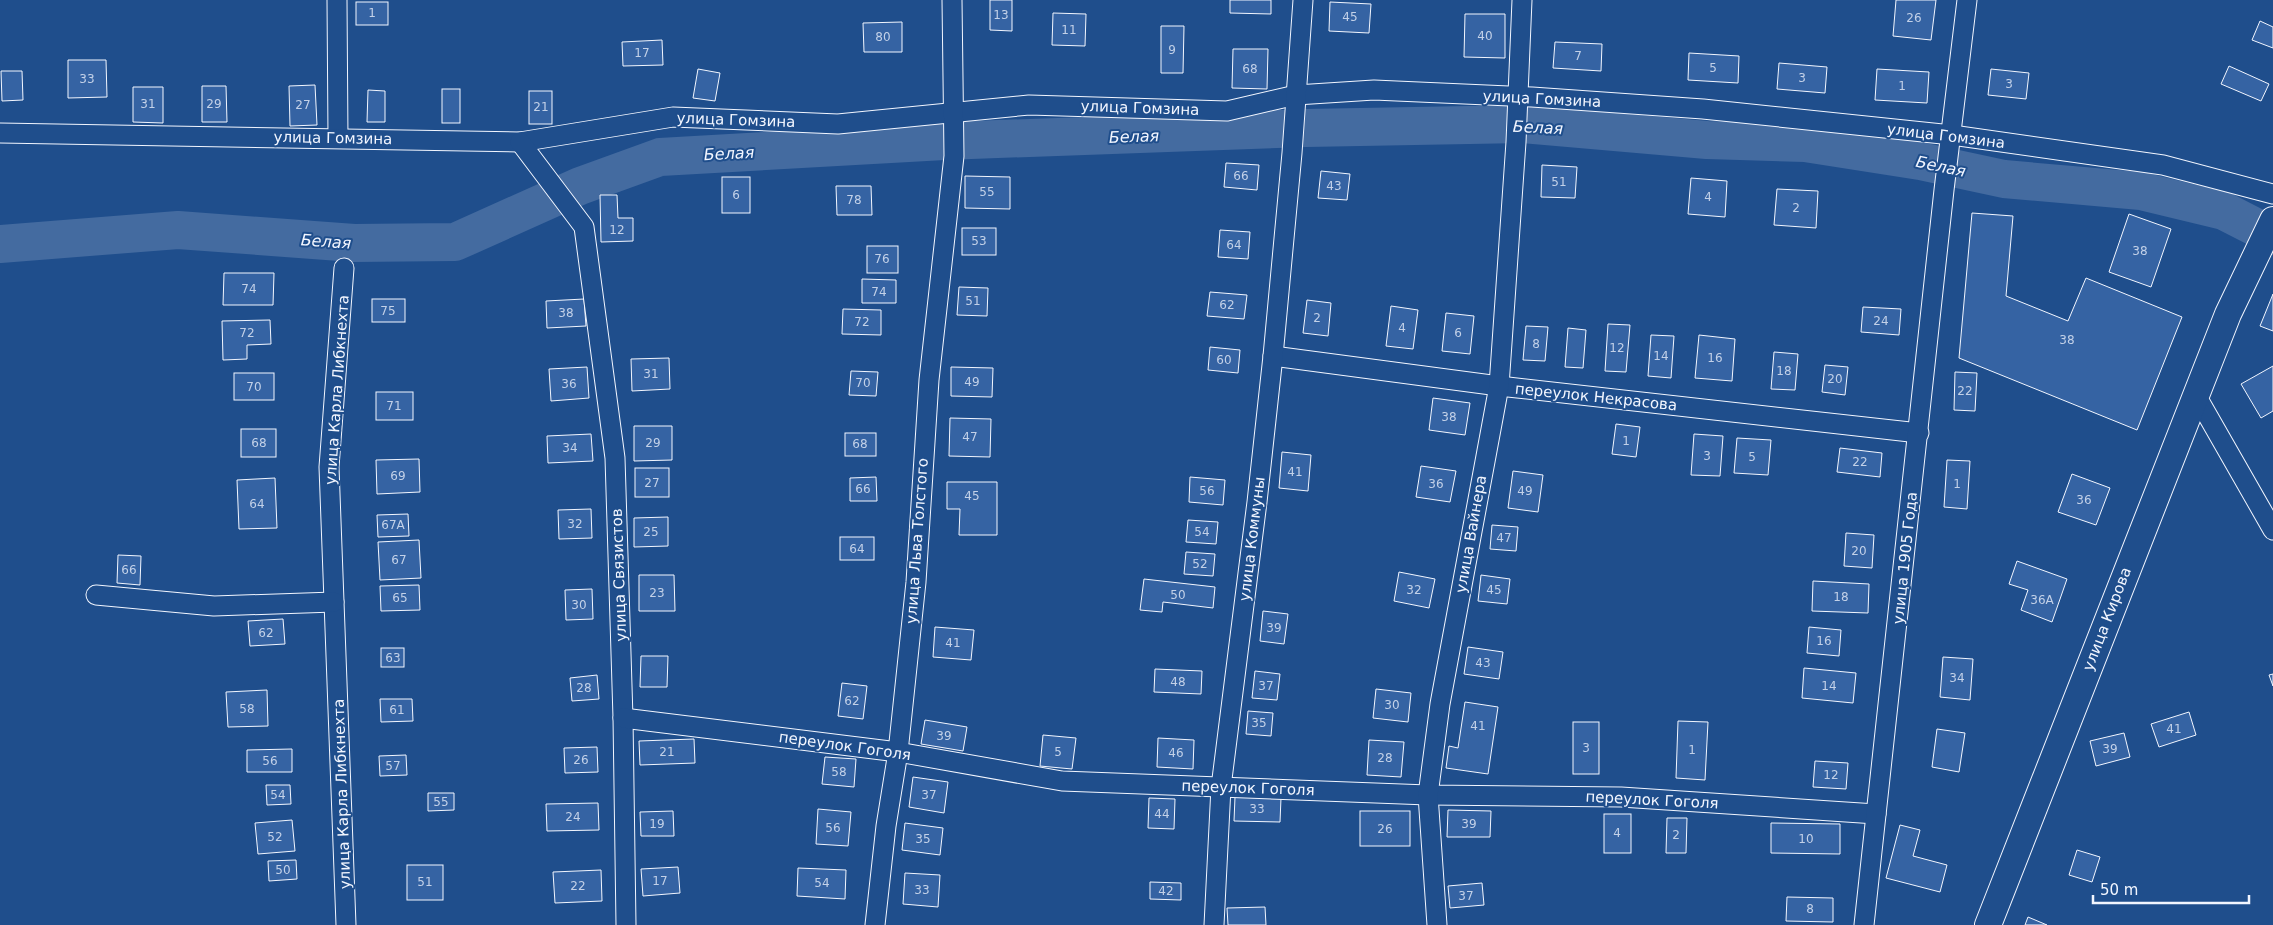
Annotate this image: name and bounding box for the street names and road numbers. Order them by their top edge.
street label: улица Гомзина [1482,87,1602,111]
street label: улица Гомзина [1080,97,1200,119]
street label: улица Гомзина [676,109,796,131]
street label: улица Гомзина [1886,120,2006,152]
street label: улица Гомзина [273,128,393,148]
street label: улица Карла Либкнехта [321,294,353,486]
street label: переулок Некрасова [1514,380,1678,414]
street label: улица Льва Толстого [902,457,932,625]
street label: улица Вайнера [1452,474,1490,594]
street label: улица Коммуны [1235,476,1269,602]
street label: улица 1905 Года [1889,491,1921,625]
street label: улица Связистов [608,508,630,642]
street label: улица Кирова [2079,565,2135,673]
street label: улица Карла Либкнехта [330,699,354,889]
street label: переулок Гоголя [778,728,912,764]
street label: переулок Гоголя [1181,777,1315,799]
street label: переулок Гоголя [1585,788,1719,812]

